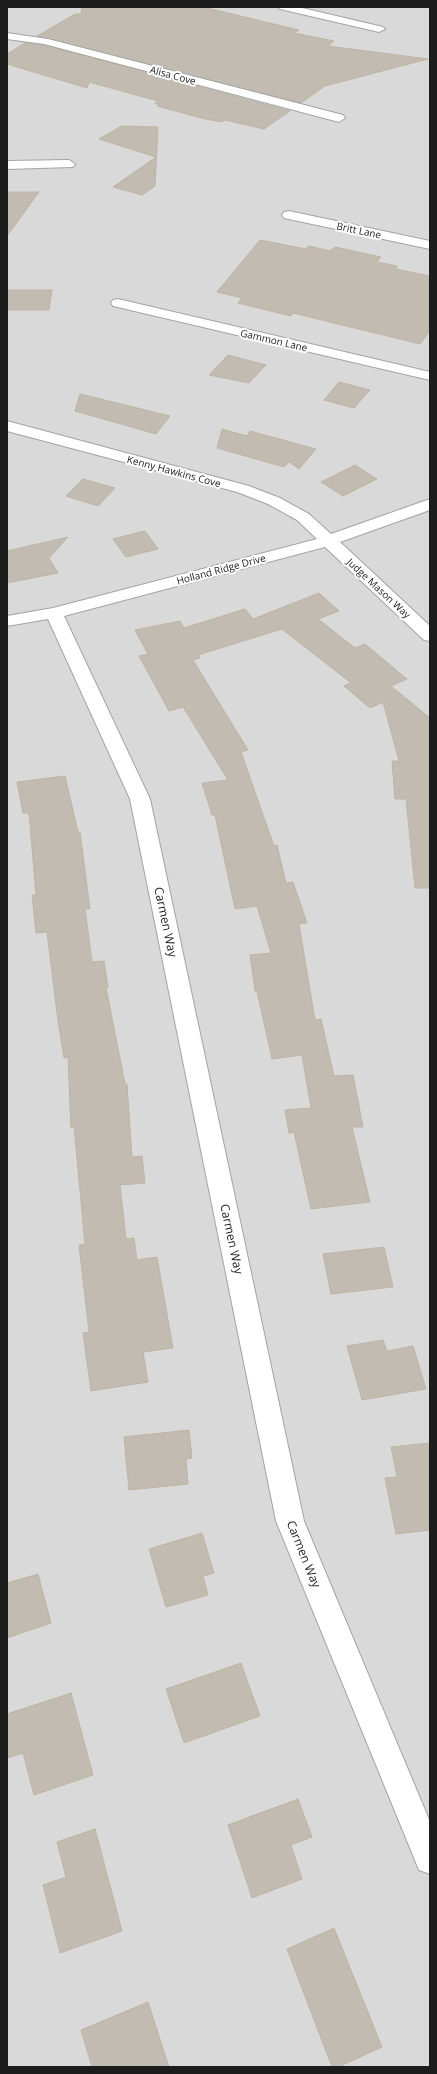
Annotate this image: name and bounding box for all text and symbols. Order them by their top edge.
street label: Alisa Cove [148,62,198,88]
street label: Britt Lane [335,218,383,242]
street label: Gammon Lane [239,325,309,355]
street label: Kenny Hawkins Cove [126,452,223,490]
street label: Holland Ridge Drive [175,550,268,588]
street label: Judge Mason Way [343,554,415,622]
street label: Carmen Way [150,885,182,960]
street label: Carmen Way [216,1202,248,1277]
street label: Carmen Way [283,1518,326,1591]

